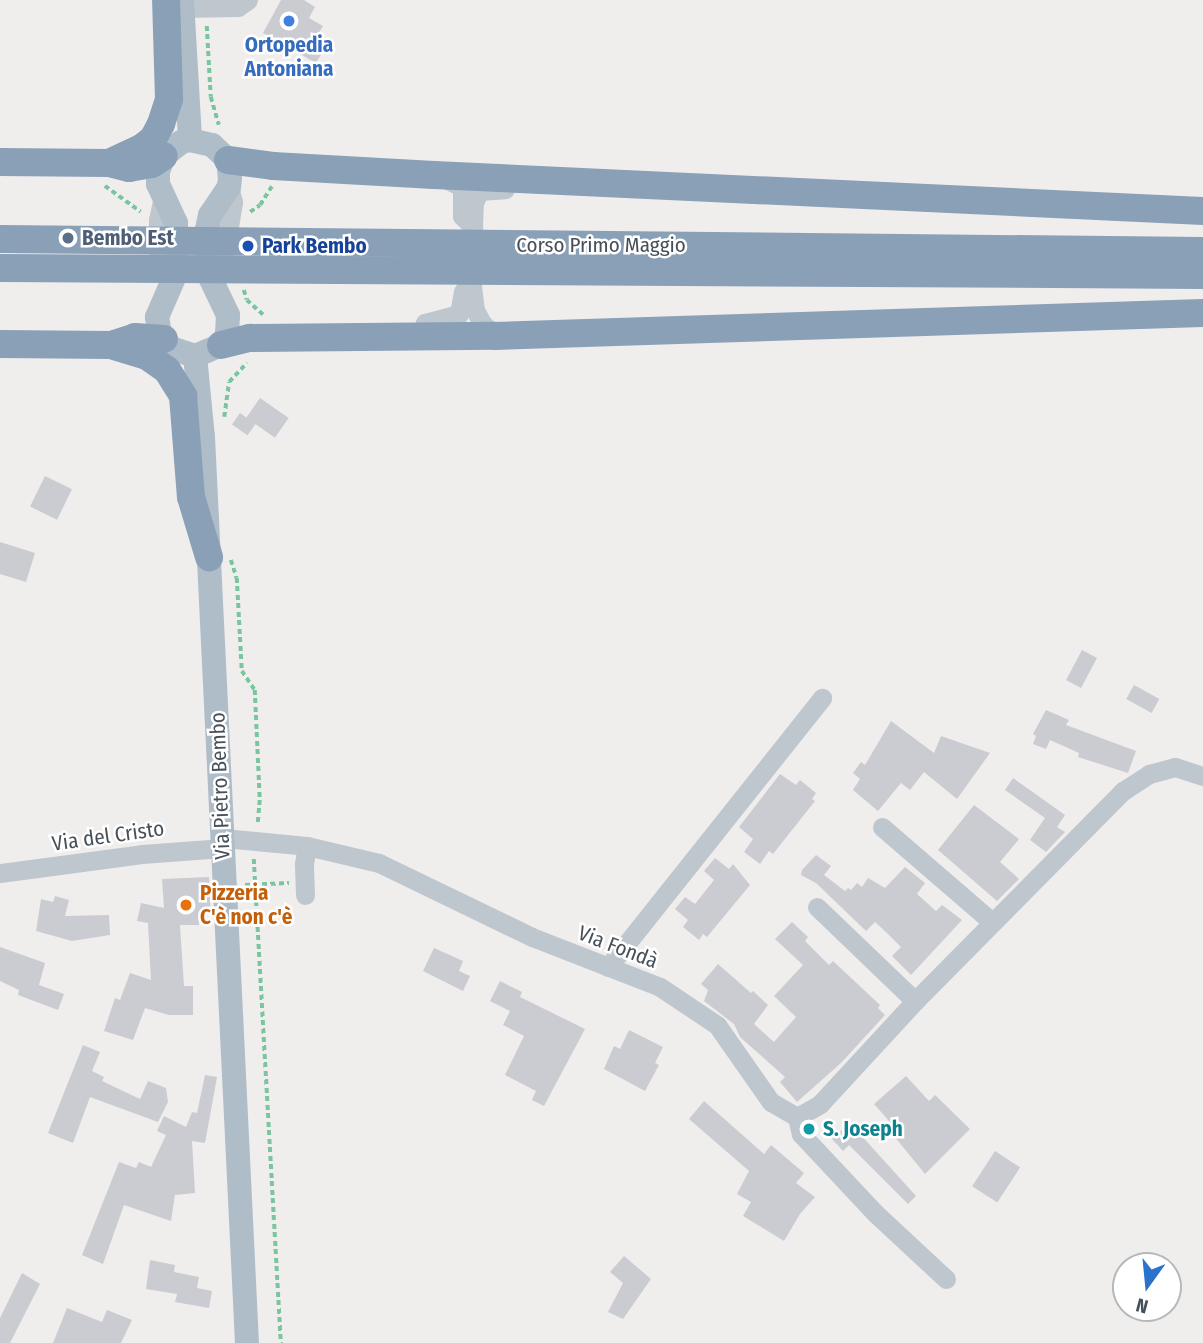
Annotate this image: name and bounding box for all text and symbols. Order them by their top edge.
marker: Ortopedia Antoniana [281,13,297,29]
place label: Ortopedia Antoniana [245,32,333,82]
place label: Bembo Est [82,225,174,251]
marker: Bembo Est [60,230,76,246]
street label: Corso Primo Maggio [516,232,686,258]
place label: Park Bembo [262,233,367,259]
marker: Park Bembo [240,238,256,254]
street label: Via Pietro Bembo [205,712,235,860]
street label: Via del Cristo [50,816,166,856]
place label: Pizzeria C'è non c'è [200,880,292,930]
marker: Pizzeria C'è non c'è [178,897,194,913]
street label: Via Fondà [575,920,661,974]
place label: S. Joseph [823,1116,903,1142]
marker: S. Joseph [801,1121,817,1137]
north arrow [1112,1252,1182,1322]
text: N [1133,1293,1150,1318]

